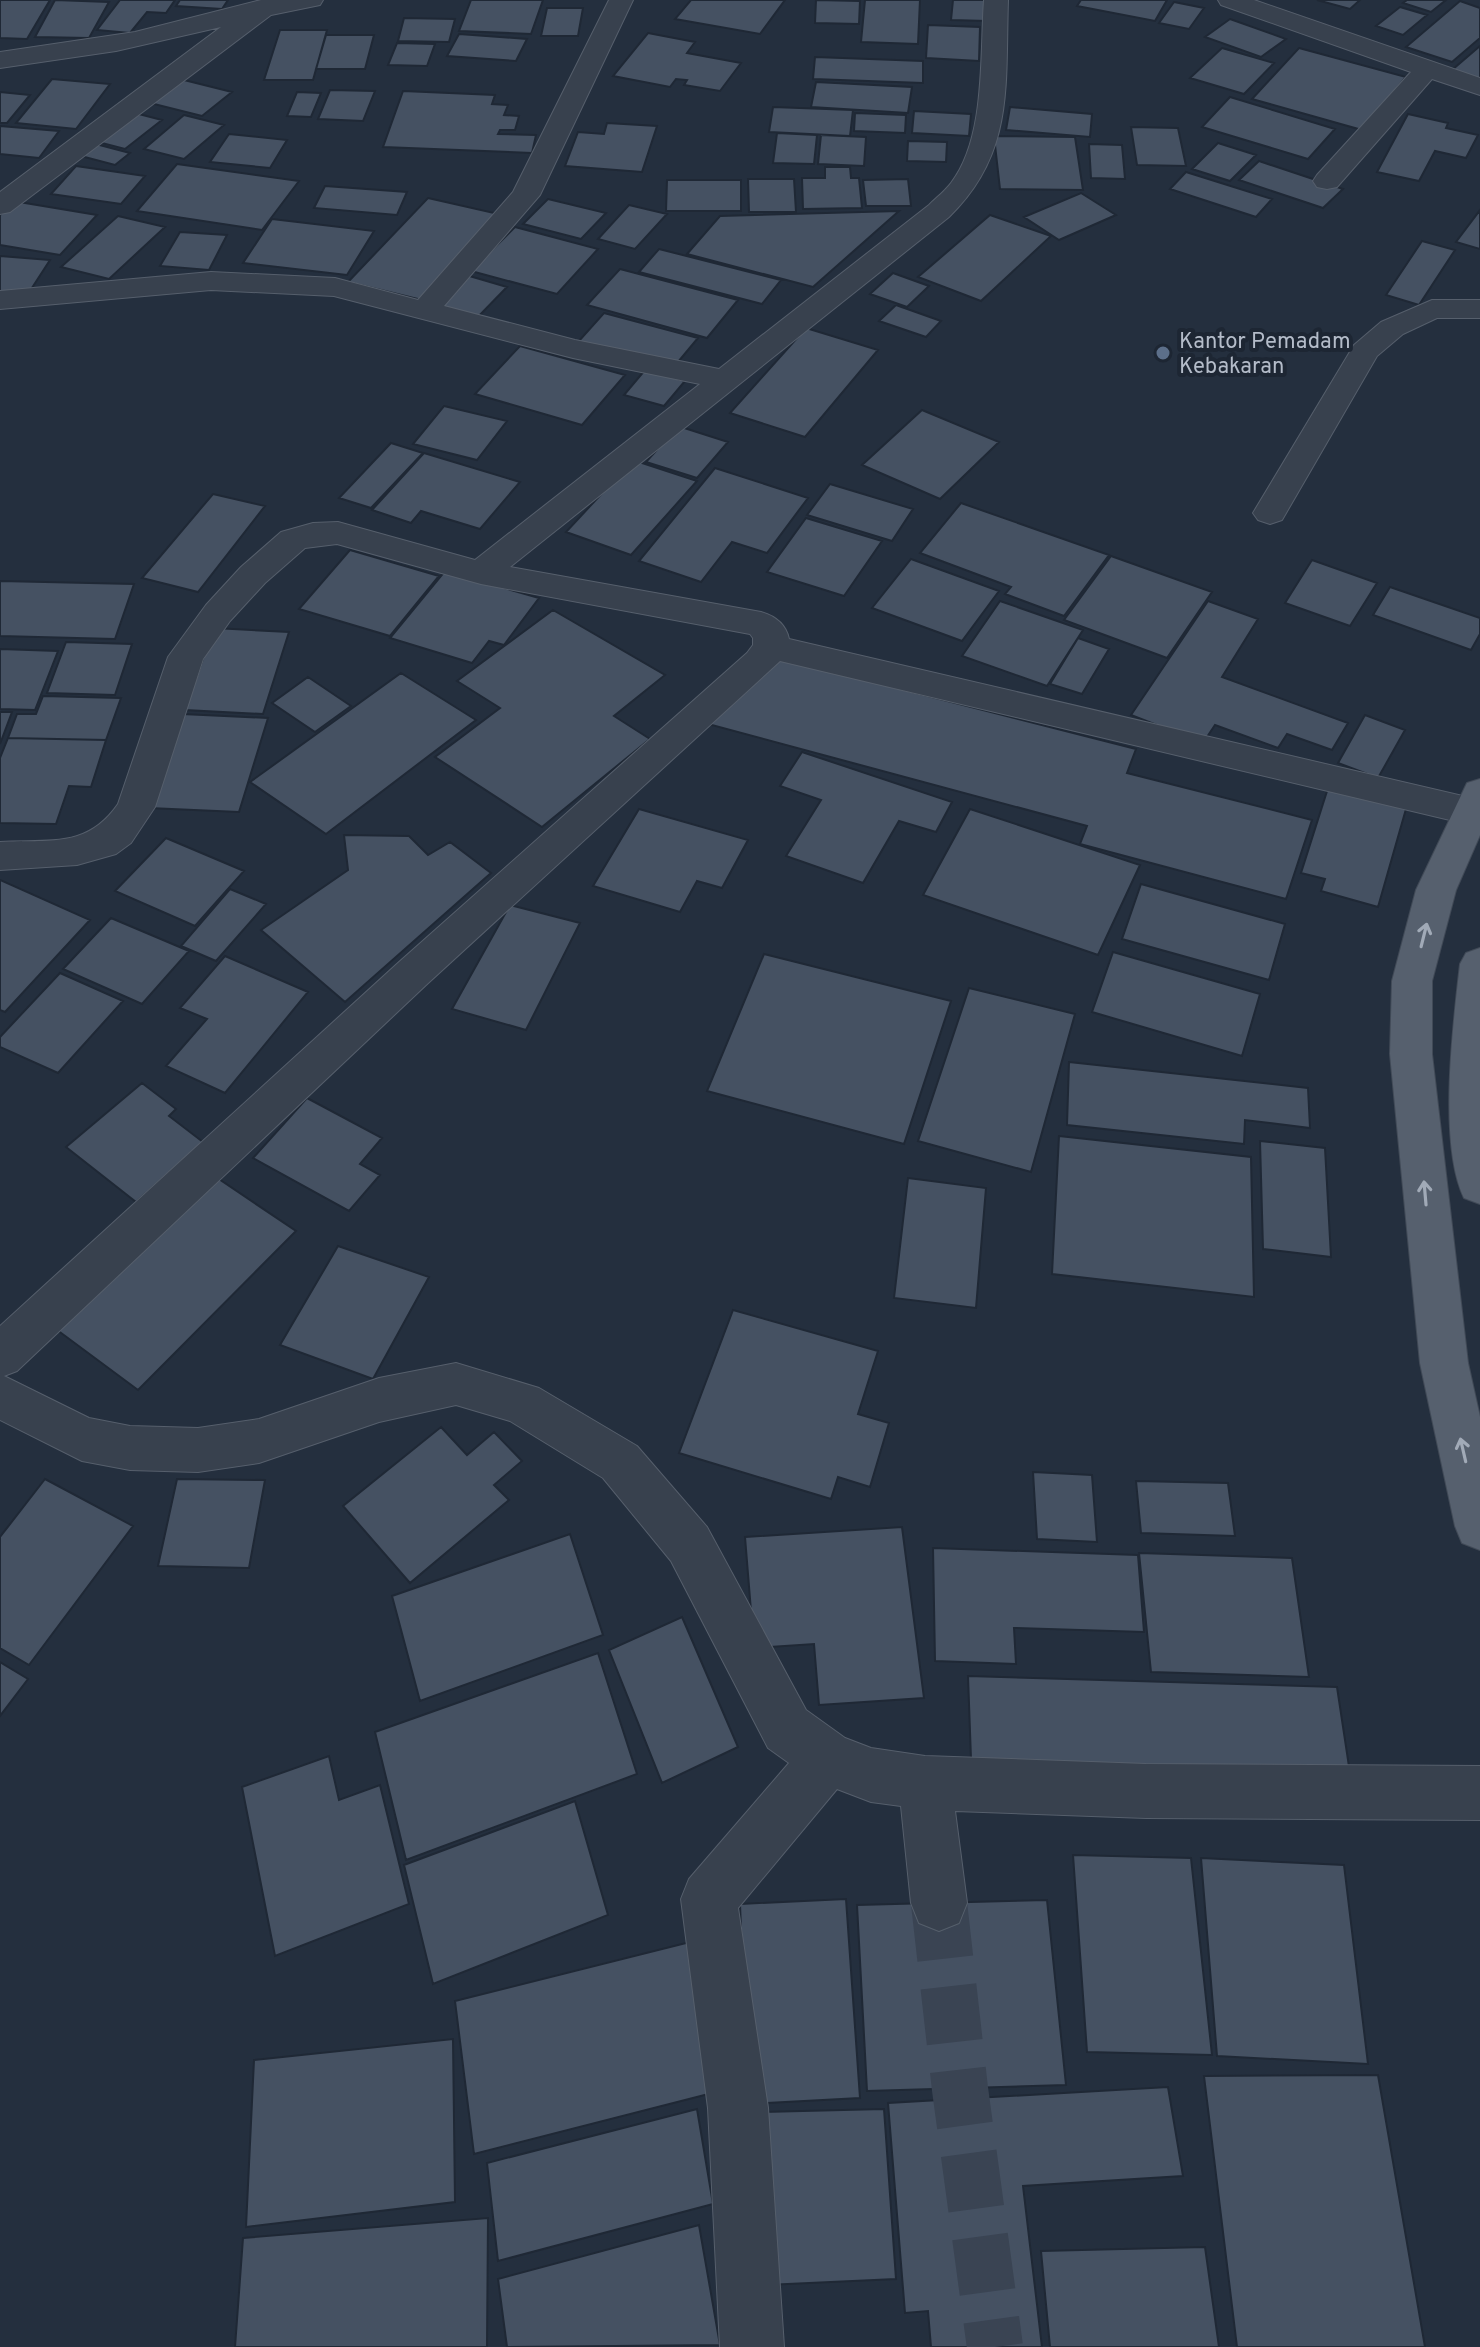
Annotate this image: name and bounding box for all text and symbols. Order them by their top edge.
place label: Kantor Pemadam Kebakaran [1179,329,1351,381]
marker: Kantor Pemadam Kebakaran [1154,344,1172,362]
one-way arrow [1418,922,1433,948]
one-way arrow [1417,1180,1432,1207]
one-way arrow [1455,1437,1470,1463]

